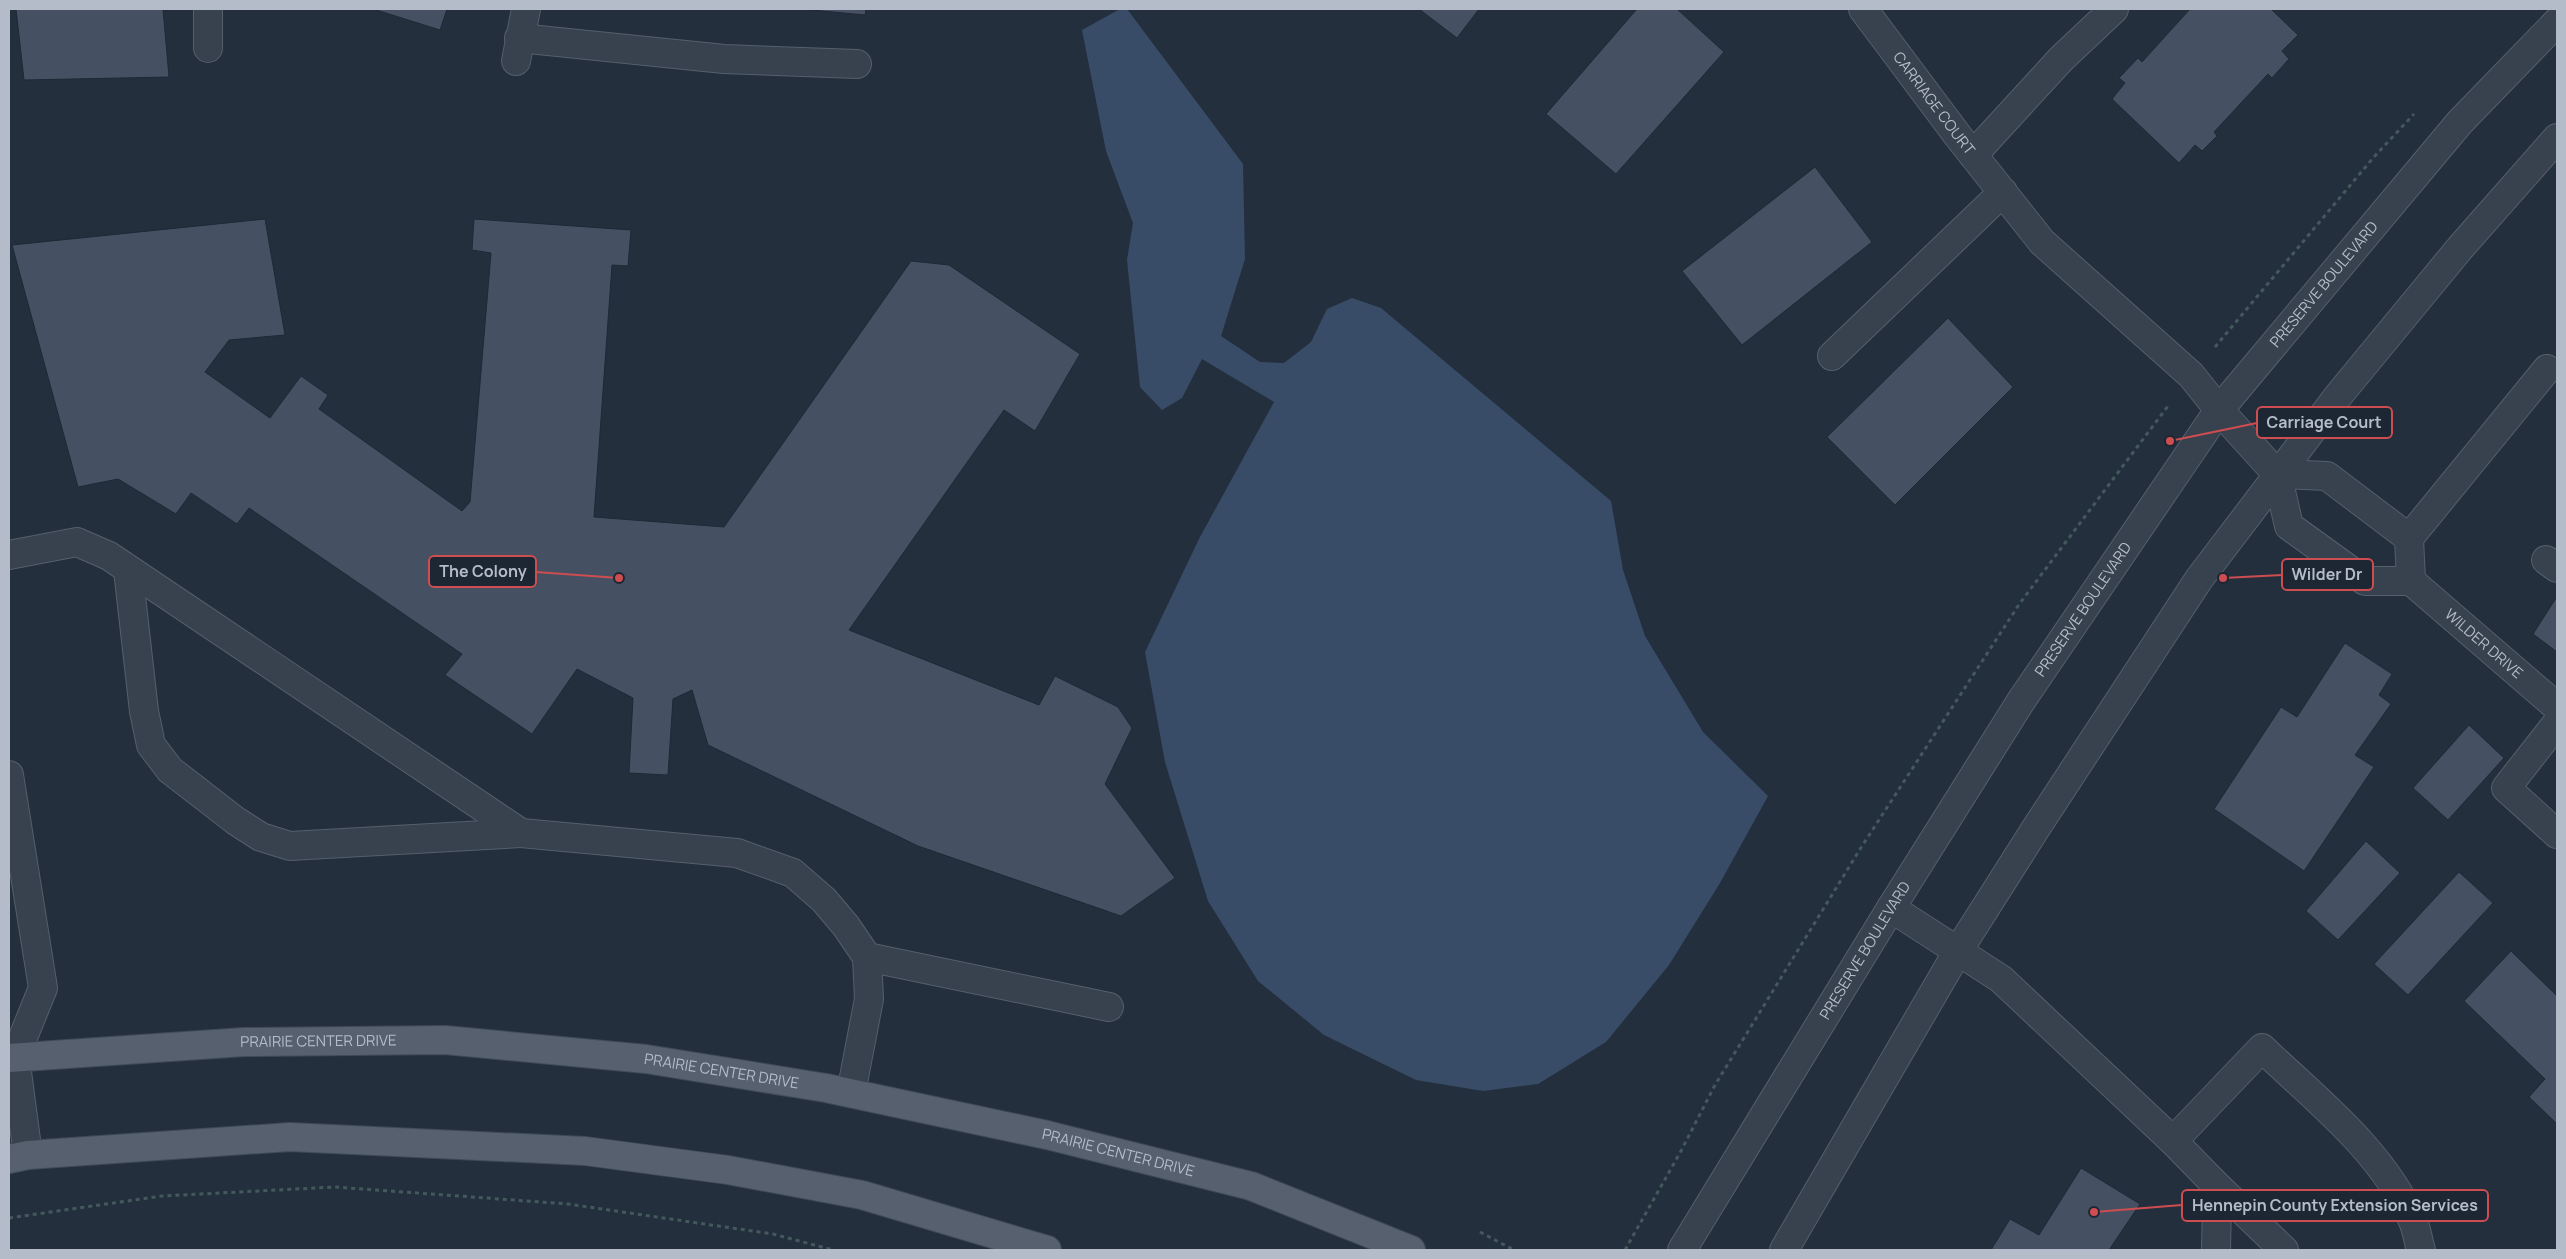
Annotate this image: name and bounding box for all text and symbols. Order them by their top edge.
street label: CARRIAGE COURT [1888,47,1980,159]
street label: PRESERVE BOULEVARD [2265,217,2383,352]
callout: Carriage Court [2257,407,2392,438]
text: Carriage Court [2266,411,2382,433]
street label: PRESERVE BOULEVARD [2030,538,2136,681]
callout: The Colony [429,556,536,587]
callout: Wilder Dr [2282,559,2373,590]
text: The Colony [439,560,527,582]
text: Wilder Dr [2292,563,2362,585]
street label: WILDER DRIVE [2440,604,2528,683]
street label: PRESERVE BOULEVARD [1814,877,1915,1023]
street label: PRAIRIE CENTER DRIVE [240,1029,397,1052]
street label: PRAIRIE CENTER DRIVE [643,1048,801,1093]
street label: PRAIRIE CENTER DRIVE [1040,1123,1197,1181]
callout: Hennepin County Extension Services [2182,1190,2488,1221]
text: Hennepin County Extension Services [2192,1194,2478,1216]

